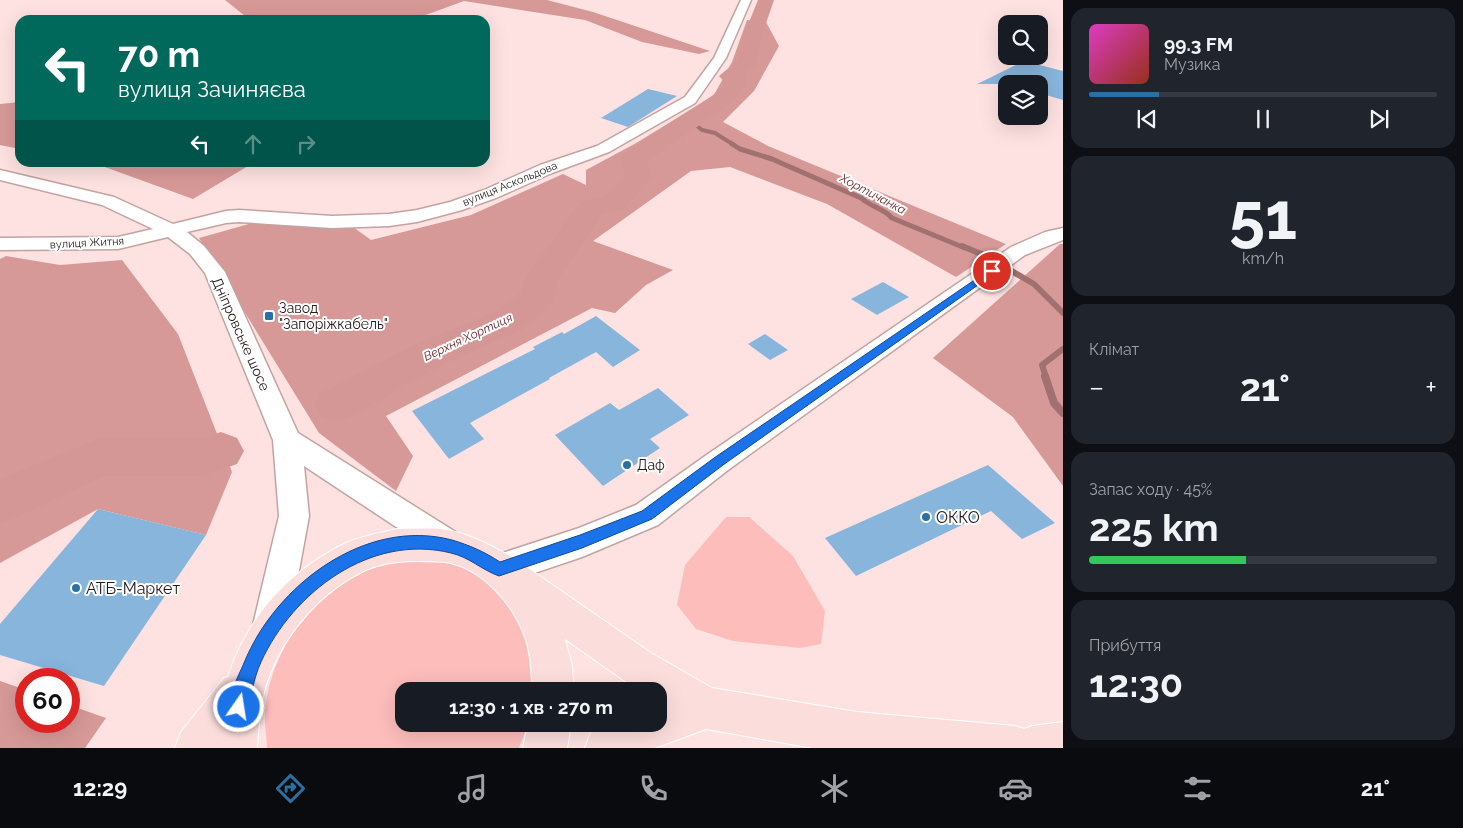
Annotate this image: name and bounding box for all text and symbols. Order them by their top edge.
map controls [998,15,1048,125]
button: search [998,15,1048,65]
text: 99.3 FM [1164,33,1233,55]
text: 70 m [118,34,200,75]
icon: left [35,35,100,100]
text: Музика [1164,55,1221,74]
button: layers [998,75,1048,125]
text: вулиця Зачиняєва [118,76,306,102]
icon: previous [1133,105,1161,133]
icon: pause [1249,105,1277,133]
icon: next [1365,105,1393,133]
icon: left [186,130,214,158]
icon: ahead [239,130,267,158]
icon: right [292,130,320,158]
street label: вулиця Аскольдова [461,159,559,209]
water label: Хортичанка [837,170,908,217]
text: 51 [1229,178,1297,254]
street label: вулиця Житня [50,235,124,251]
text: km/h [1242,249,1284,268]
pin [971,250,1013,292]
icon: arrive [978,257,1006,285]
street label: Дніпровське шосе [209,275,273,393]
place label: Завод "Запоріжкабель" [279,300,388,332]
marker: Завод "Запоріжкабель" [263,310,275,322]
water label: Верхня Хортиця [421,310,515,364]
text: Клімат [1089,340,1139,359]
text: 21° [1240,365,1290,410]
text: − [1089,371,1104,404]
text: + [1425,371,1437,404]
place label: Даф [637,457,665,473]
marker: Даф [621,459,633,471]
text: Запас ходу · 45% [1089,480,1212,499]
text: 225 km [1089,505,1219,550]
place label: ОККО [936,508,980,527]
marker: ОККО [920,511,932,523]
place label: АТБ-Маркет [86,579,181,598]
marker: АТБ-Маркет [70,582,82,594]
text: Прибуття [1089,636,1161,655]
text: 12:30 [1089,661,1183,706]
speed limit sign: 60 [15,668,80,733]
position arrow [212,680,264,732]
text: 12:30 · 1 хв · 270 m [449,696,613,718]
icon: directions [273,771,308,806]
icon: music [455,771,490,806]
icon: phone [636,771,671,806]
icon: climate [817,771,852,806]
icon: car [998,771,1033,806]
icon: filters [1180,771,1215,806]
text: 12:29 [73,775,127,801]
text: 21° [1361,775,1390,801]

